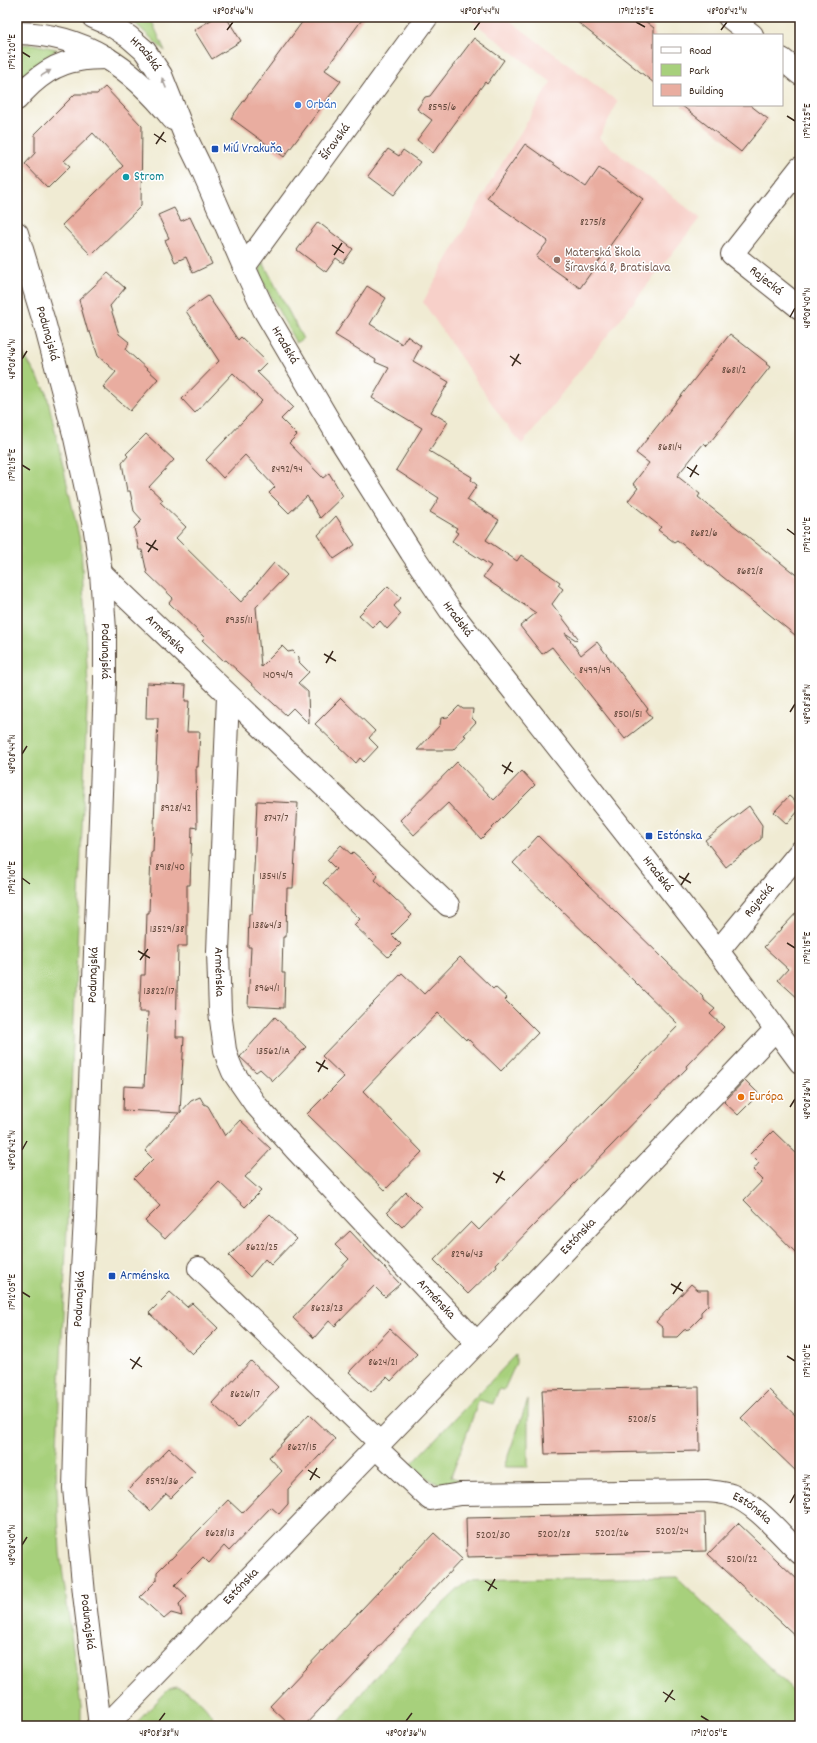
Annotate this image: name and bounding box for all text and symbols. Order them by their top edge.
text: 48°08'46"N [213,5,253,19]
text: 48°08'44"N [460,5,500,19]
text: 17°12'25"E [619,5,654,19]
text: 48°08'42"N [707,5,747,19]
street label: Hradská [125,32,166,76]
text: 17°12'20"E [6,34,20,70]
legend [653,34,783,106]
text: Road [689,43,711,60]
text: Park [689,63,710,80]
one-way arrow [40,70,52,77]
one-way arrow [161,77,167,89]
text: Building [689,83,724,100]
place label: Orbán [306,96,336,115]
marker: Orbán [293,100,303,110]
house number: 8595/6 [428,100,456,116]
text: 17°12'25"E [801,103,815,138]
street label: Šíravská [316,119,356,164]
place label: MiÚ Vrakuňa [223,140,283,159]
marker: MiÚ Vrakuňa [210,144,220,154]
place label: Strom [134,168,164,187]
marker: Strom [121,172,131,182]
house number: 8275/8 [580,215,606,231]
place label: Materská škola Šíravská 8, Bratislava [565,244,671,278]
marker: Materská škola Šíravská 8, Bratislava [552,255,562,265]
street label: Rajecká [745,262,787,301]
text: 48°08'40"N [801,287,815,328]
street label: Podunajská [30,304,64,364]
street label: Hradská [266,323,304,368]
text: 48°08'46"N [6,339,20,379]
house number: 8681/2 [722,363,746,379]
house number: 8681/4 [658,440,682,456]
text: 17°12'15"E [6,448,20,481]
house number: 8492/94 [271,462,303,478]
text: 17°12'20"E [801,517,815,553]
house number: 8682/6 [690,526,718,542]
house number: 8682/8 [737,564,763,580]
street label: Hradská [437,597,478,642]
street label: Arménska [141,611,190,659]
house number: 8935/11 [225,613,253,629]
street label: Podunajská [95,622,115,680]
house number: 8499/49 [579,663,611,679]
house number: 14094/9 [263,668,293,684]
text: 48°08'38"N [801,684,815,724]
house number: 8501/51 [614,707,642,723]
text: 48°08'44"N [6,734,20,774]
house number: 8928/42 [160,801,192,817]
house number: 8747/7 [264,811,288,827]
place label: Estónska [657,827,703,846]
marker: Estónska [644,831,654,841]
street label: Hradská [637,852,678,896]
house number: 8918/40 [155,860,185,876]
text: 17°12'10"E [6,861,20,895]
house number: 13541/5 [259,869,287,885]
street label: Rajecká [740,880,779,922]
house number: 13864/3 [252,918,282,934]
house number: 13529/38 [150,922,184,938]
text: 17°12'15"E [801,931,815,964]
street label: Podunajská [84,946,104,1003]
street label: Arménska [208,947,229,998]
house number: 8964/1 [255,981,279,997]
house number: 13822/17 [143,984,175,1000]
house number: 13562/1A [256,1044,290,1060]
text: 48°08'36"N [801,1079,815,1119]
place label: Európa [749,1088,784,1107]
marker: Európa [736,1092,746,1102]
text: 48°08'42"N [6,1130,20,1170]
street label: Estónska [556,1213,601,1260]
house number: 8622/25 [246,1240,278,1256]
house number: 8296/43 [451,1247,483,1263]
place label: Arménska [120,1267,170,1286]
street label: Podunajská [69,1270,91,1328]
marker: Arménska [107,1271,117,1281]
text: 17°12'05"E [6,1274,20,1310]
street label: Arménska [412,1275,460,1324]
house number: 8623/23 [311,1301,343,1317]
text: 17°12'10"E [801,1344,815,1378]
house number: 8624/21 [368,1355,398,1371]
house number: 8626/17 [230,1387,260,1403]
house number: 5208/5 [628,1412,656,1428]
house number: 8627/15 [287,1440,317,1456]
house number: 8592/36 [146,1474,178,1490]
text: 48°08'34"N [801,1474,815,1514]
street label: Estónska [729,1487,777,1529]
text: 48°08'40"N [6,1524,20,1565]
house number: 5202/24 [655,1524,689,1540]
house number: 8628/13 [205,1526,235,1542]
house number: 5202/26 [595,1526,629,1542]
house number: 5202/28 [537,1527,571,1543]
house number: 5202/30 [476,1528,510,1544]
house number: 5201/22 [726,1552,758,1568]
street label: Estónska [219,1563,264,1609]
street label: Podunajská [75,1593,100,1651]
text: 48°08'38"N [139,1727,179,1741]
text: 48°08'36"N [386,1727,426,1741]
text: 17°12'05"E [691,1727,727,1741]

